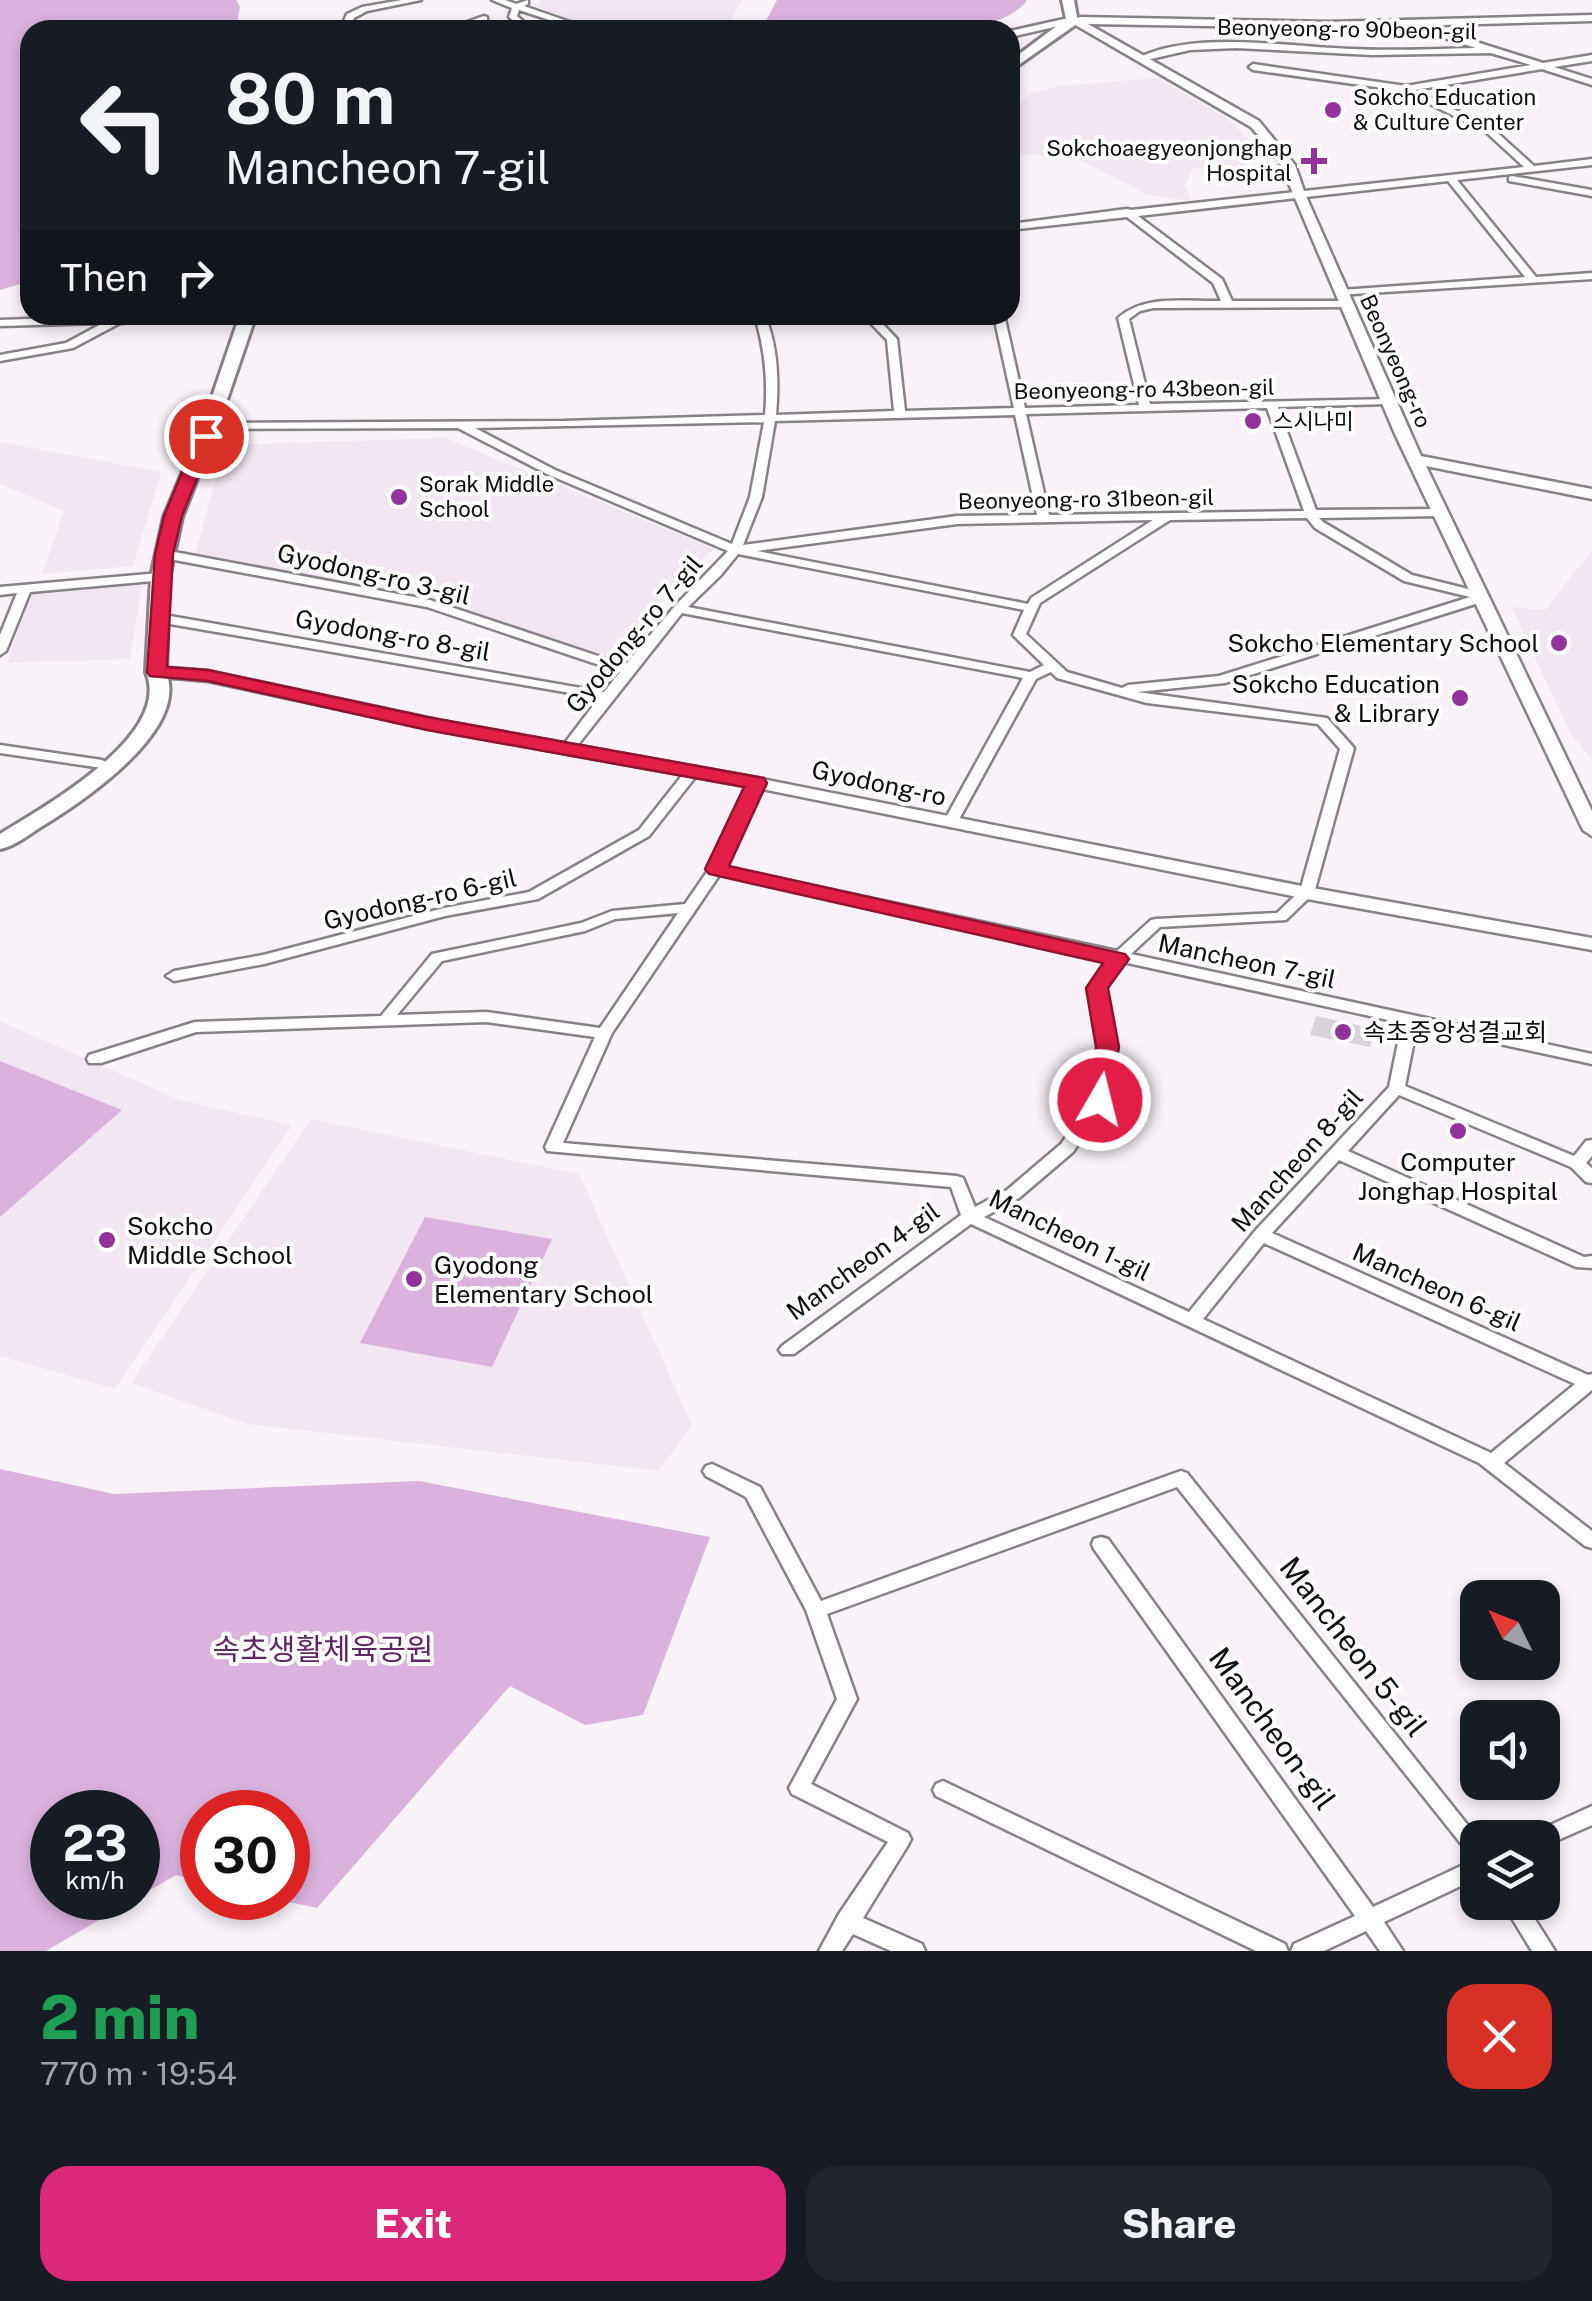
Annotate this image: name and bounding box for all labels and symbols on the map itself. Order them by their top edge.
street label: Beonyeong-ro 90beon-gil [1217,14,1477,44]
place label: Sokcho Education & Culture Center [1353,84,1536,135]
marker: Sokcho Education & Culture Center [1322,99,1344,121]
place label: Sokchoaegyeonjonghap Hospital [1046,135,1292,186]
marker: Sokchoaegyeonjonghap Hospital [1301,148,1327,174]
street label: Beonyeong-ro [1355,290,1437,432]
street label: Beonyeong-ro 43beon-gil [1013,374,1275,404]
pin [164,394,249,479]
place label: 스시나미 [1273,408,1354,434]
marker: 스시나미 [1242,410,1264,432]
place label: Sorak Middle School [419,471,554,522]
street label: Beonyeong-ro 31beon-gil [958,484,1214,514]
marker: Sorak Middle School [388,486,410,508]
street label: Gyodong-ro 3-gil [275,537,473,611]
street label: Gyodong-ro 7-gil [559,549,709,719]
street label: Gyodong-ro 8-gil [293,603,493,667]
place label: Sokcho Elementary School [1227,628,1539,658]
marker: Sokcho Elementary School [1548,632,1570,654]
place label: Sokcho Education & Library [1232,669,1440,728]
marker: Sokcho Education & Library [1449,687,1471,709]
street label: Gyodong-ro [809,754,949,812]
street label: Gyodong-ro 6-gil [321,862,519,936]
street label: Mancheon 7-gil [1155,928,1339,994]
place label: 속초중앙성결교회 [1363,1017,1547,1047]
marker: 속초중앙성결교회 [1332,1021,1354,1043]
position arrow [1048,1048,1152,1152]
street label: Mancheon 8-gil [1225,1082,1369,1238]
marker: Computer Jonghap Hospital [1447,1120,1469,1142]
place label: Computer Jonghap Hospital [1358,1147,1558,1206]
street label: Mancheon 1-gil [984,1183,1156,1287]
street label: Mancheon 4-gil [781,1196,945,1326]
place label: Sokcho Middle School [127,1211,293,1270]
marker: Sokcho Middle School [96,1229,118,1251]
street label: Mancheon 6-gil [1348,1236,1526,1338]
place label: Gyodong Elementary School [434,1250,653,1309]
marker: Gyodong Elementary School [403,1268,425,1290]
street label: Mancheon 5-gil [1272,1549,1435,1743]
north arrow [1460,1580,1560,1680]
park label: 속초생활체육공원 [213,1631,433,1667]
street label: Mancheon-gil [1202,1640,1344,1817]
speed limit sign: 30 [180,1790,310,1920]

